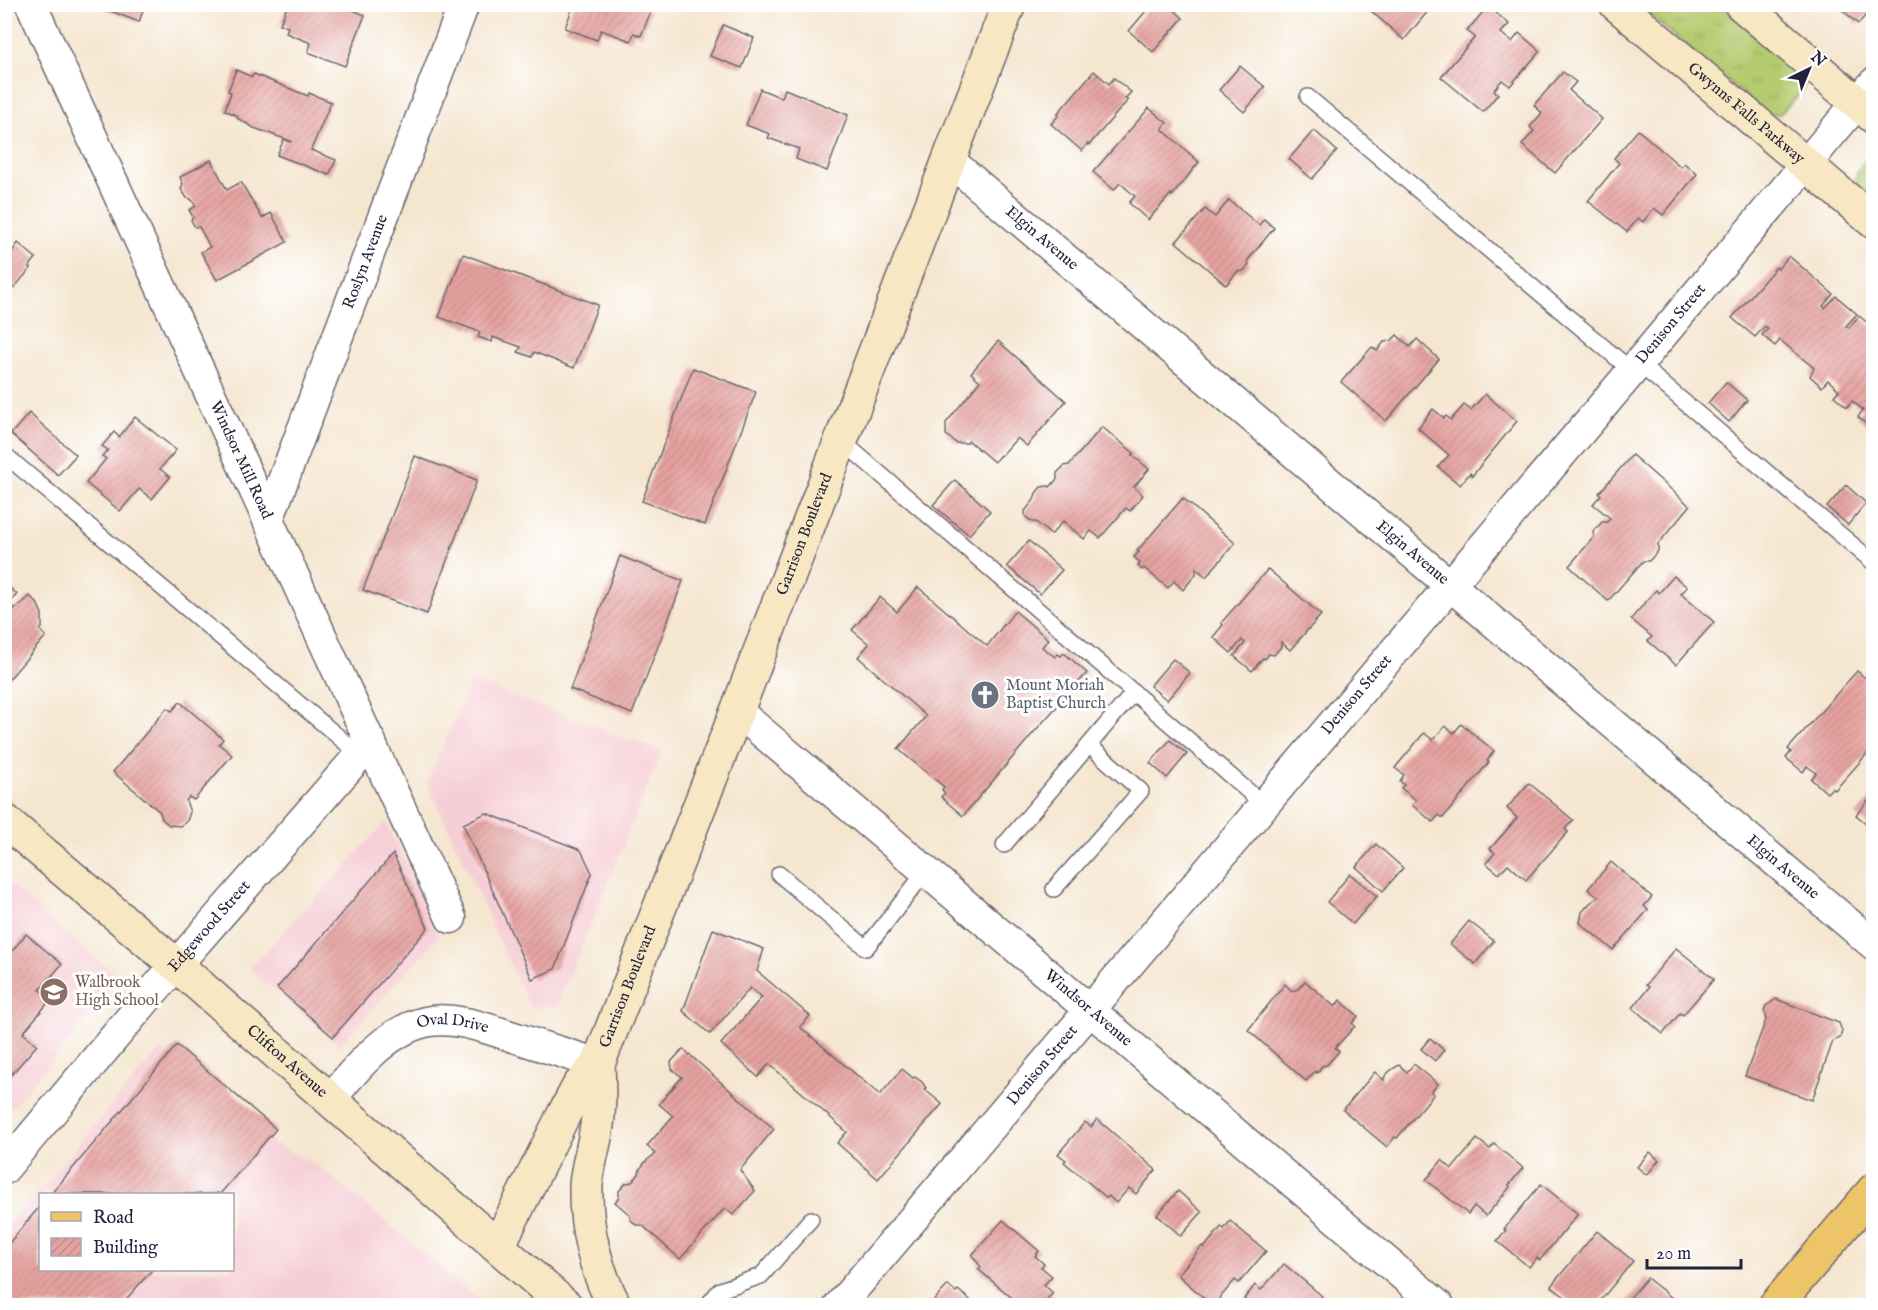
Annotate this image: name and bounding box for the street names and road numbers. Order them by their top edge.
street label: Gwynns Falls Parkway [1683,58,1809,169]
street label: Elgin Avenue [1001,202,1082,275]
street label: Roslyn Avenue [339,212,393,312]
street label: Denison Street [1632,280,1711,369]
street label: Windsor Mill Road [205,398,277,523]
street label: Garrison Boulevard [772,470,838,598]
street label: Elgin Avenue [1372,517,1453,590]
street label: Denison Street [1317,651,1397,739]
street label: Elgin Avenue [1742,831,1823,904]
street label: Edgewood Street [164,876,255,976]
street label: Garrison Boulevard [595,923,661,1051]
street label: Windsor Avenue [1040,966,1136,1051]
street label: Oval Drive [414,1010,491,1038]
street label: Clifton Avenue [242,1021,331,1103]
street label: Denison Street [1003,1021,1083,1110]

